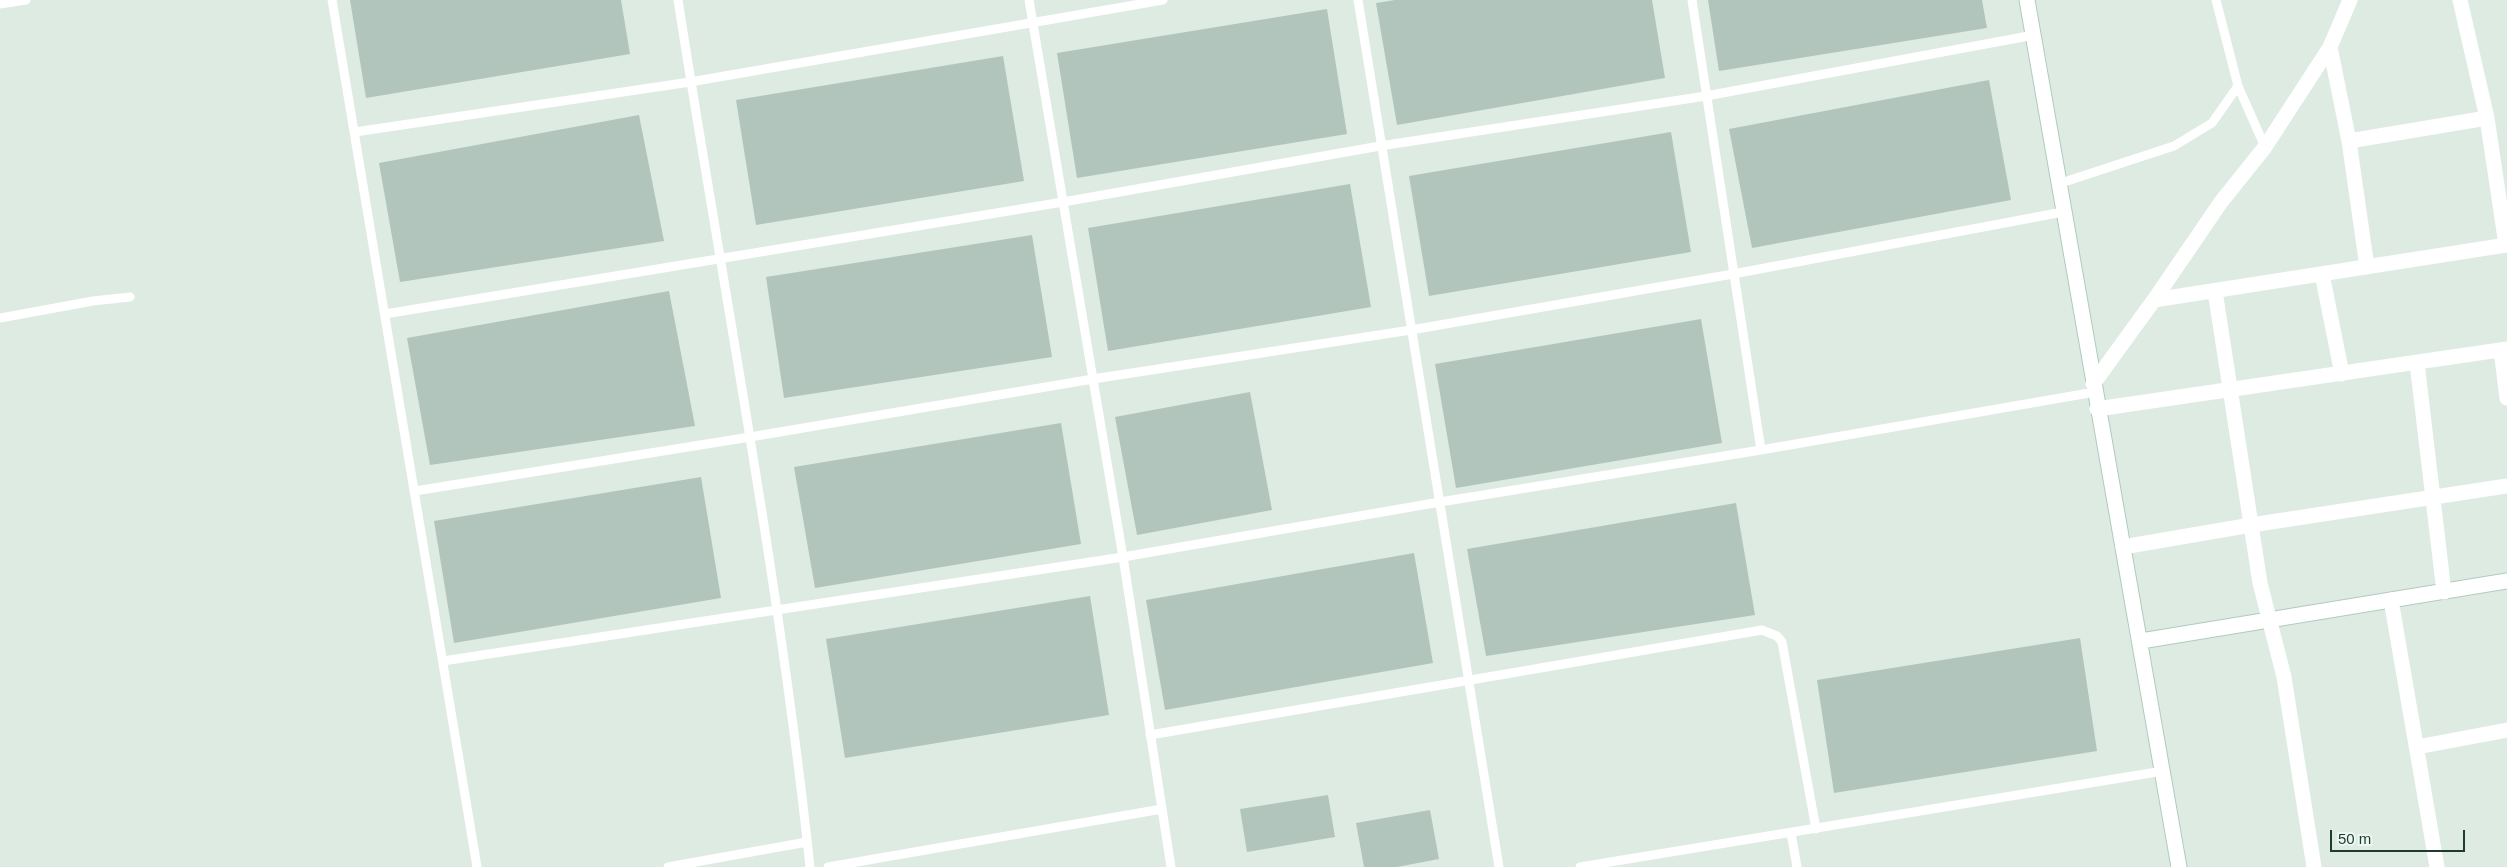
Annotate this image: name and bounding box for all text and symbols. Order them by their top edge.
scale bar [2332,820,2467,852]
text: 50 m [2338,830,2371,847]

